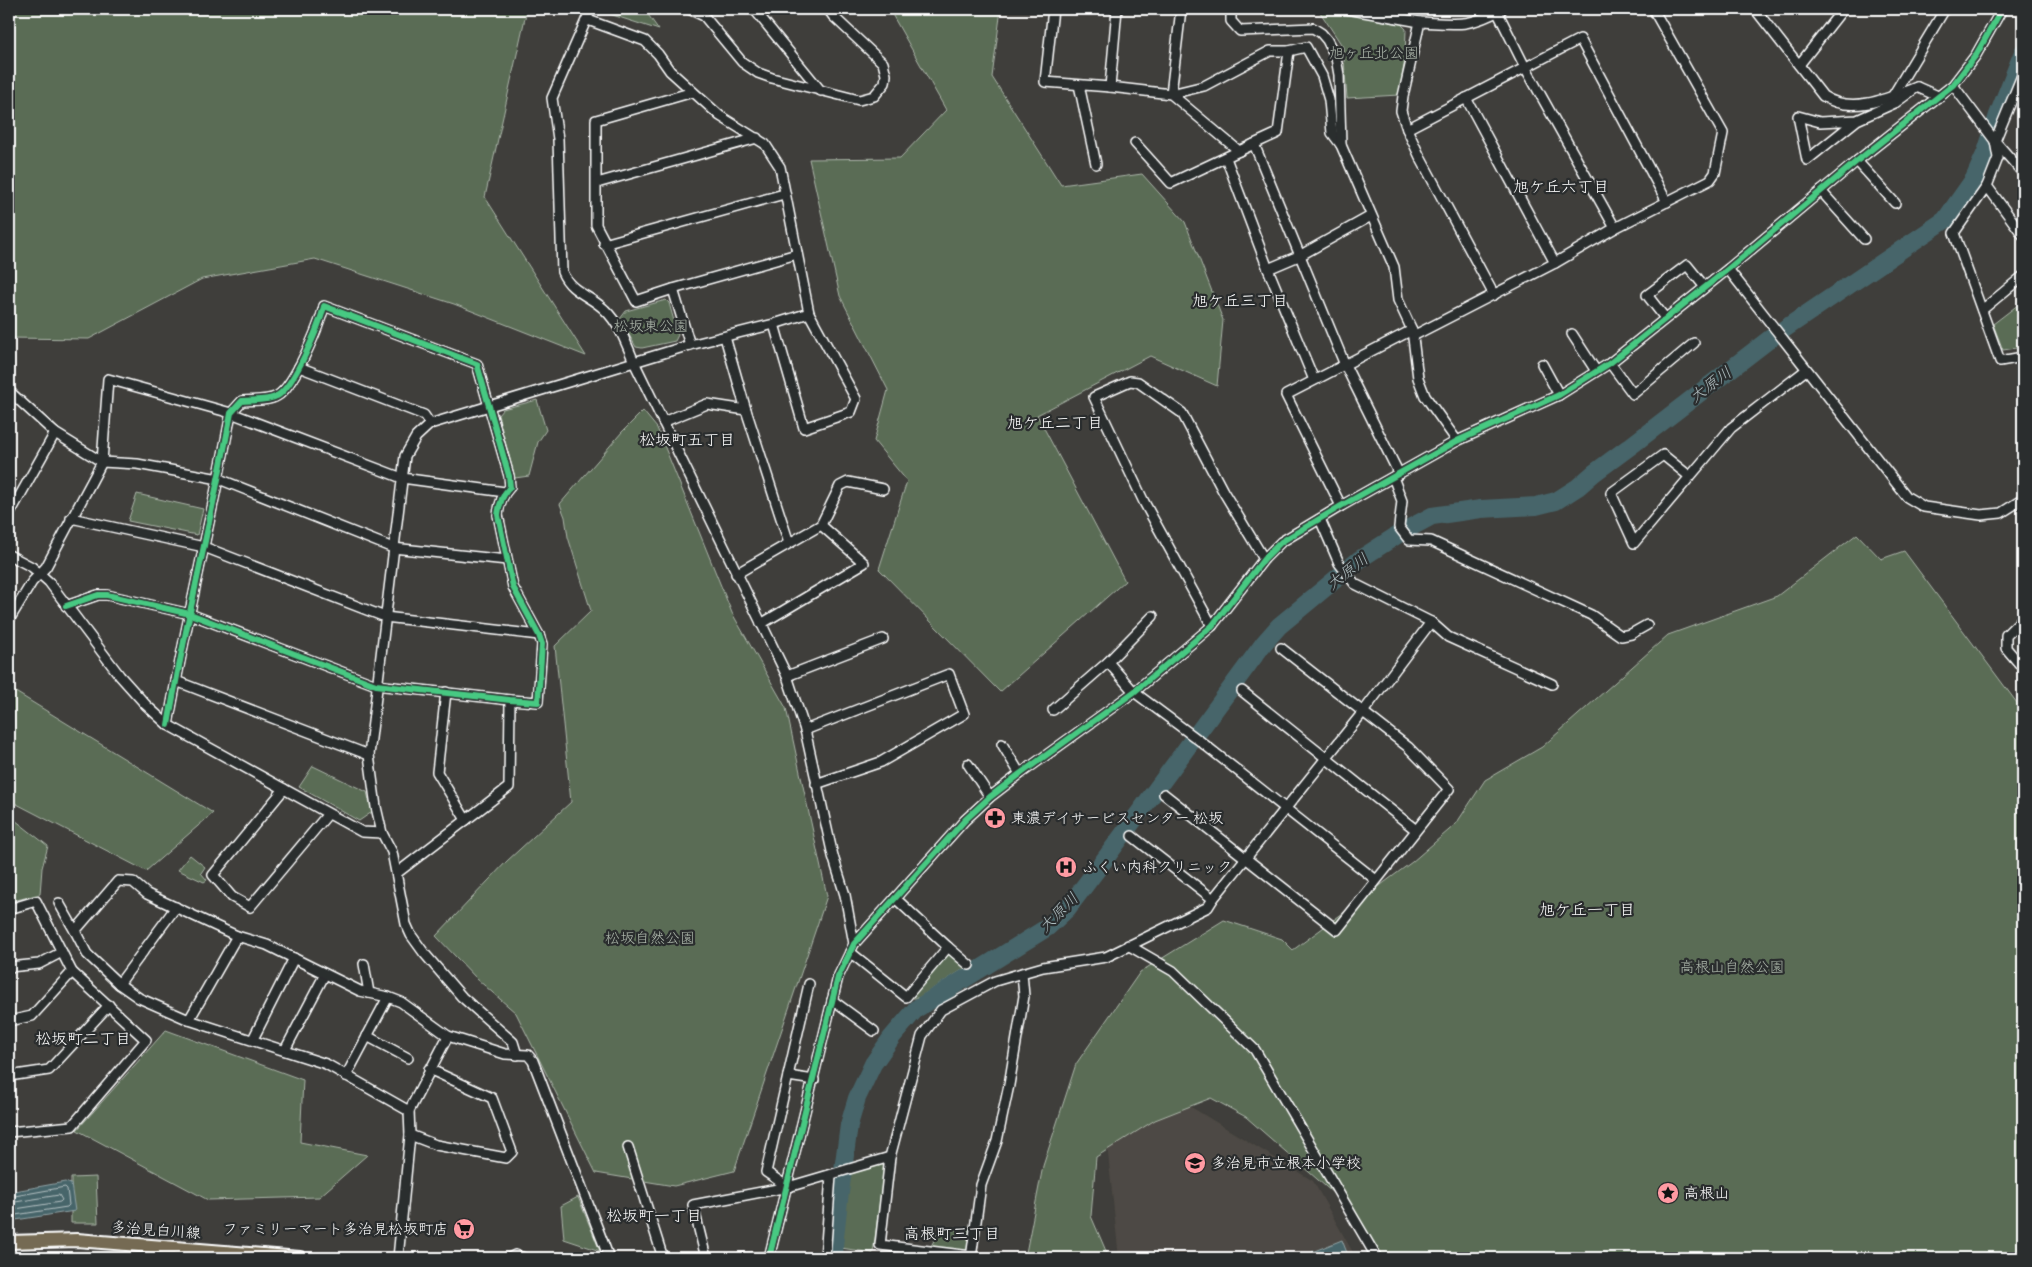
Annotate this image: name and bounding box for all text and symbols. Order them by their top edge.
park label: 旭ヶ丘北公園 [1329,43,1419,62]
district label: 旭ケ丘六丁目 [1513,176,1609,196]
district label: 旭ケ丘三丁目 [1192,290,1288,310]
park label: 松坂東公園 [613,316,689,335]
water label: 大原川 [1685,362,1735,406]
district label: 旭ケ丘二丁目 [1007,412,1103,432]
district label: 松坂町五丁目 [639,429,735,449]
water label: 大原川 [1322,548,1372,594]
pharmacy icon: 東濃デイサービスセンター 松坂 [983,806,1007,830]
place label: 東濃デイサービスセンター 松坂 [1011,808,1223,827]
hospital icon: ふくい内科クリニック [1054,855,1078,879]
place label: ふくい内科クリニック [1082,857,1232,876]
water label: 大原川 [1034,888,1082,936]
district label: 旭ケ丘一丁目 [1539,899,1635,919]
park label: 松坂自然公園 [605,928,695,947]
park label: 高根山自然公園 [1679,957,1785,976]
district label: 松坂町二丁目 [35,1028,131,1048]
school or university icon: 多治見市立根本小学校 [1183,1151,1207,1175]
place label: 多治見市立根本小学校 [1211,1153,1361,1172]
place icon: 高根山 [1656,1181,1680,1205]
place label: 高根山 [1684,1183,1729,1202]
district label: 松坂町一丁目 [606,1205,702,1225]
street label: 多治見白川線 [110,1217,202,1242]
supermarket icon: ファミリーマート多治見松坂町店 [452,1217,476,1241]
place label: ファミリーマート多治見松坂町店 [223,1219,448,1238]
district label: 高根町三丁目 [904,1223,1000,1243]

